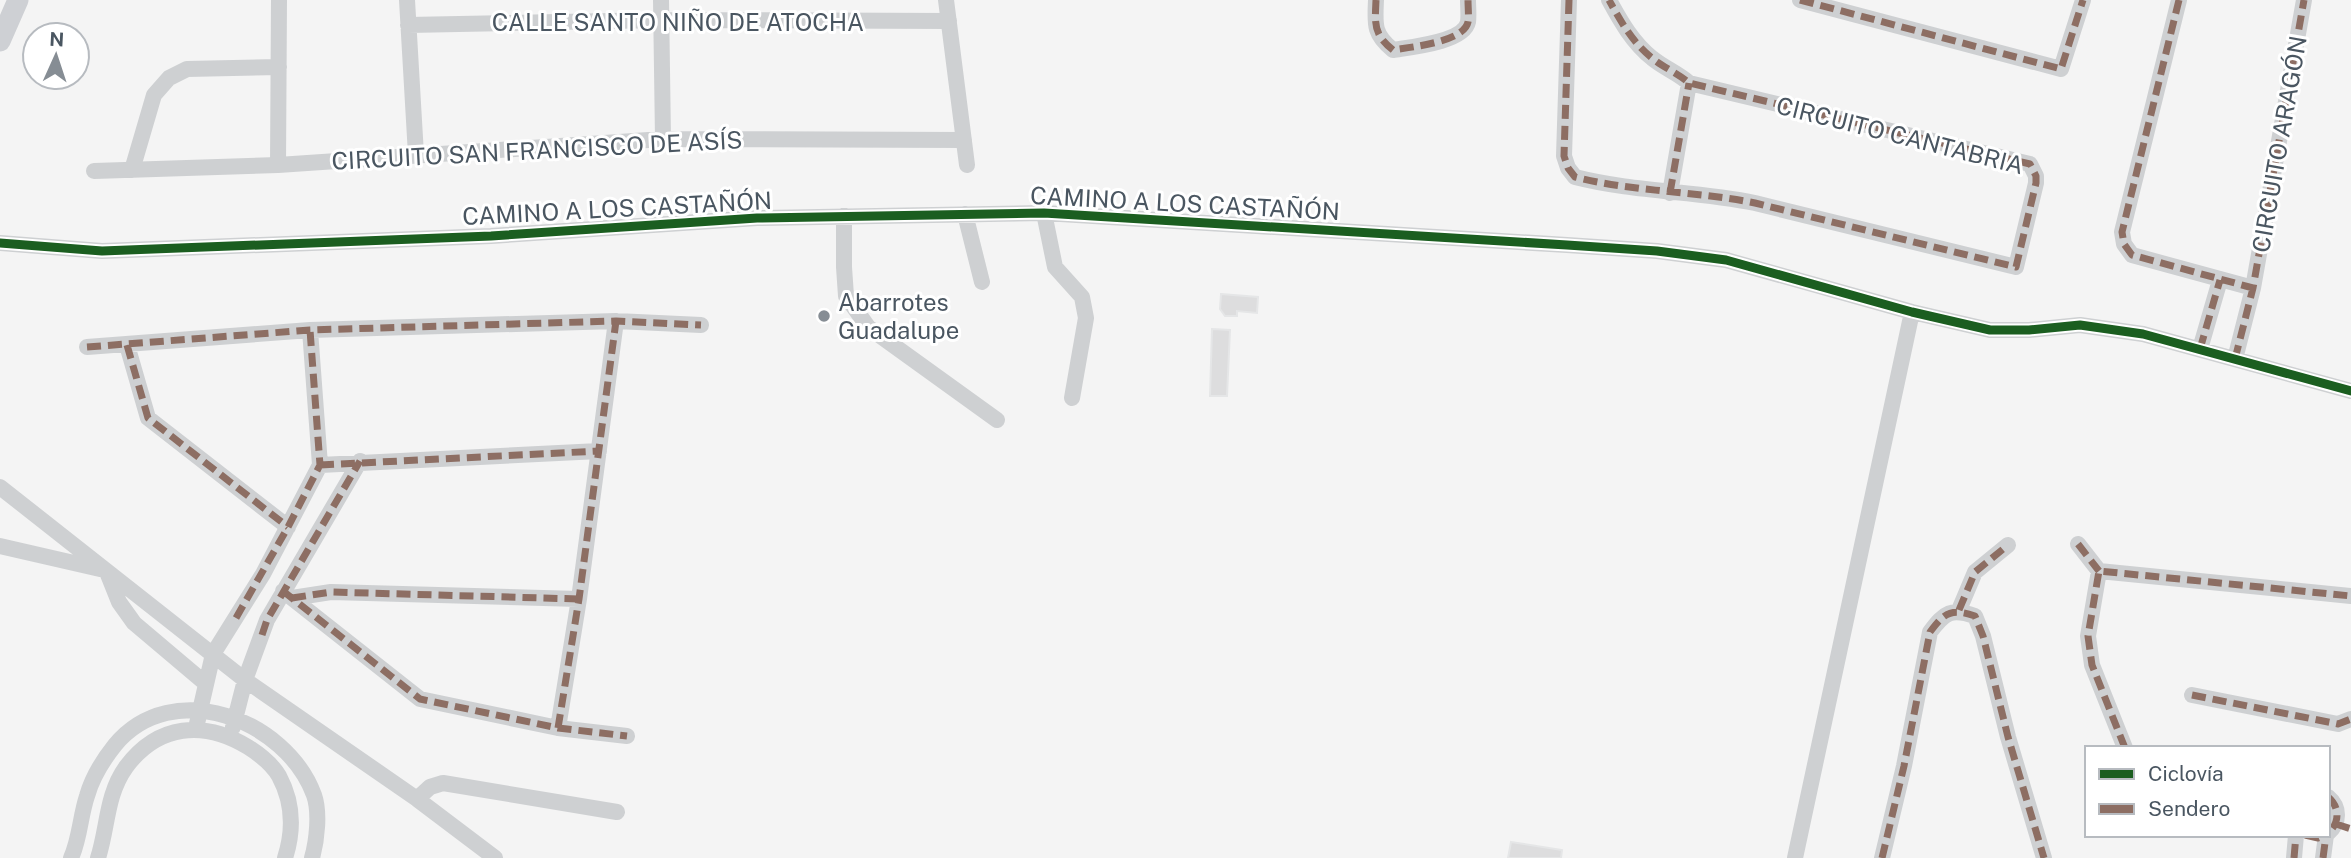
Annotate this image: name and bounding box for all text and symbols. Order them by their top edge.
street label: CALLE SANTO NIÑO DE ATOCHA [492,8,864,36]
north arrow [21,21,91,91]
text: N [49,28,65,50]
street label: CIRCUITO ARAGÓN [2246,33,2312,255]
street label: CIRCUITO CANTABRIA [1773,91,2027,179]
street label: CIRCUITO SAN FRANCISCO DE ASÍS [331,125,743,175]
street label: CAMINO A LOS CASTAÑÓN [1029,181,1341,225]
street label: CAMINO A LOS CASTAÑÓN [461,186,773,230]
place label: Abarrotes Guadalupe [838,288,959,344]
marker: Abarrotes Guadalupe [816,308,832,324]
legend [2085,746,2330,837]
text: Ciclovía [2148,761,2224,786]
text: Sendero [2148,796,2230,821]

